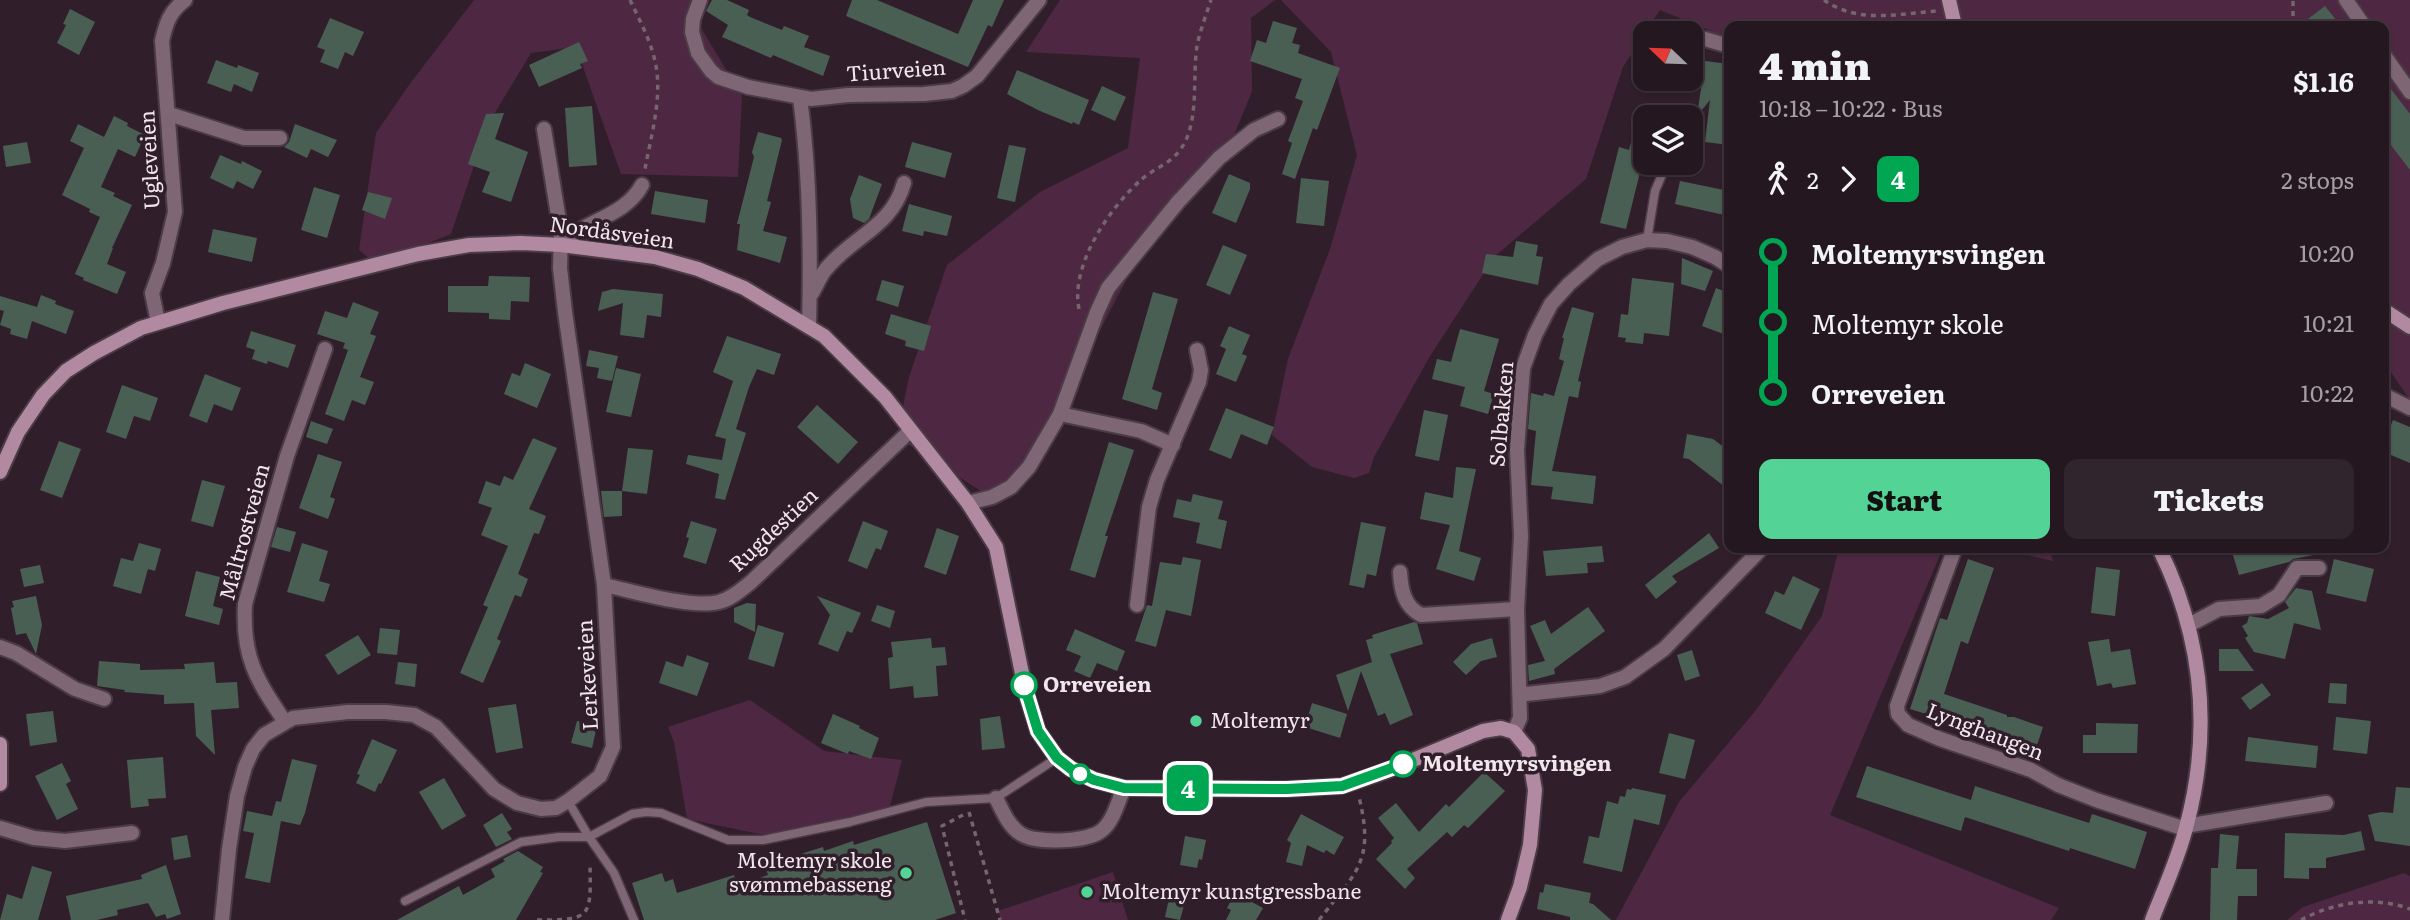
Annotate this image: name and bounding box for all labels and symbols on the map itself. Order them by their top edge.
north arrow [1633,21,1703,91]
street label: Tiurveien [845,50,947,87]
street label: Ugleveien [129,110,166,211]
street label: Nordåsveien [548,206,677,255]
street label: Solbakken [1479,360,1520,468]
street label: Måltrostveien [209,459,276,603]
street label: Rugdestien [721,479,824,578]
street label: Lerkeveien [567,619,604,731]
place label: Orreveien [1043,667,1152,698]
marker: Orreveien [1011,672,1037,698]
street label: Lynghaugen [1923,693,2049,766]
place label: Moltemyr [1210,703,1310,734]
marker: Moltemyr [1188,713,1204,729]
place label: Moltemyrsvingen [1422,746,1612,777]
marker: Moltemyrsvingen [1390,751,1416,777]
unlabelled marker [1070,764,1090,784]
line badge: 4 [1165,765,1211,811]
place label: Moltemyr skole svømmebasseng [729,843,892,898]
marker: Moltemyr skole svømmebasseng [898,865,914,881]
place label: Moltemyr kunstgressbane [1101,874,1362,905]
marker: Moltemyr kunstgressbane [1079,884,1095,900]

